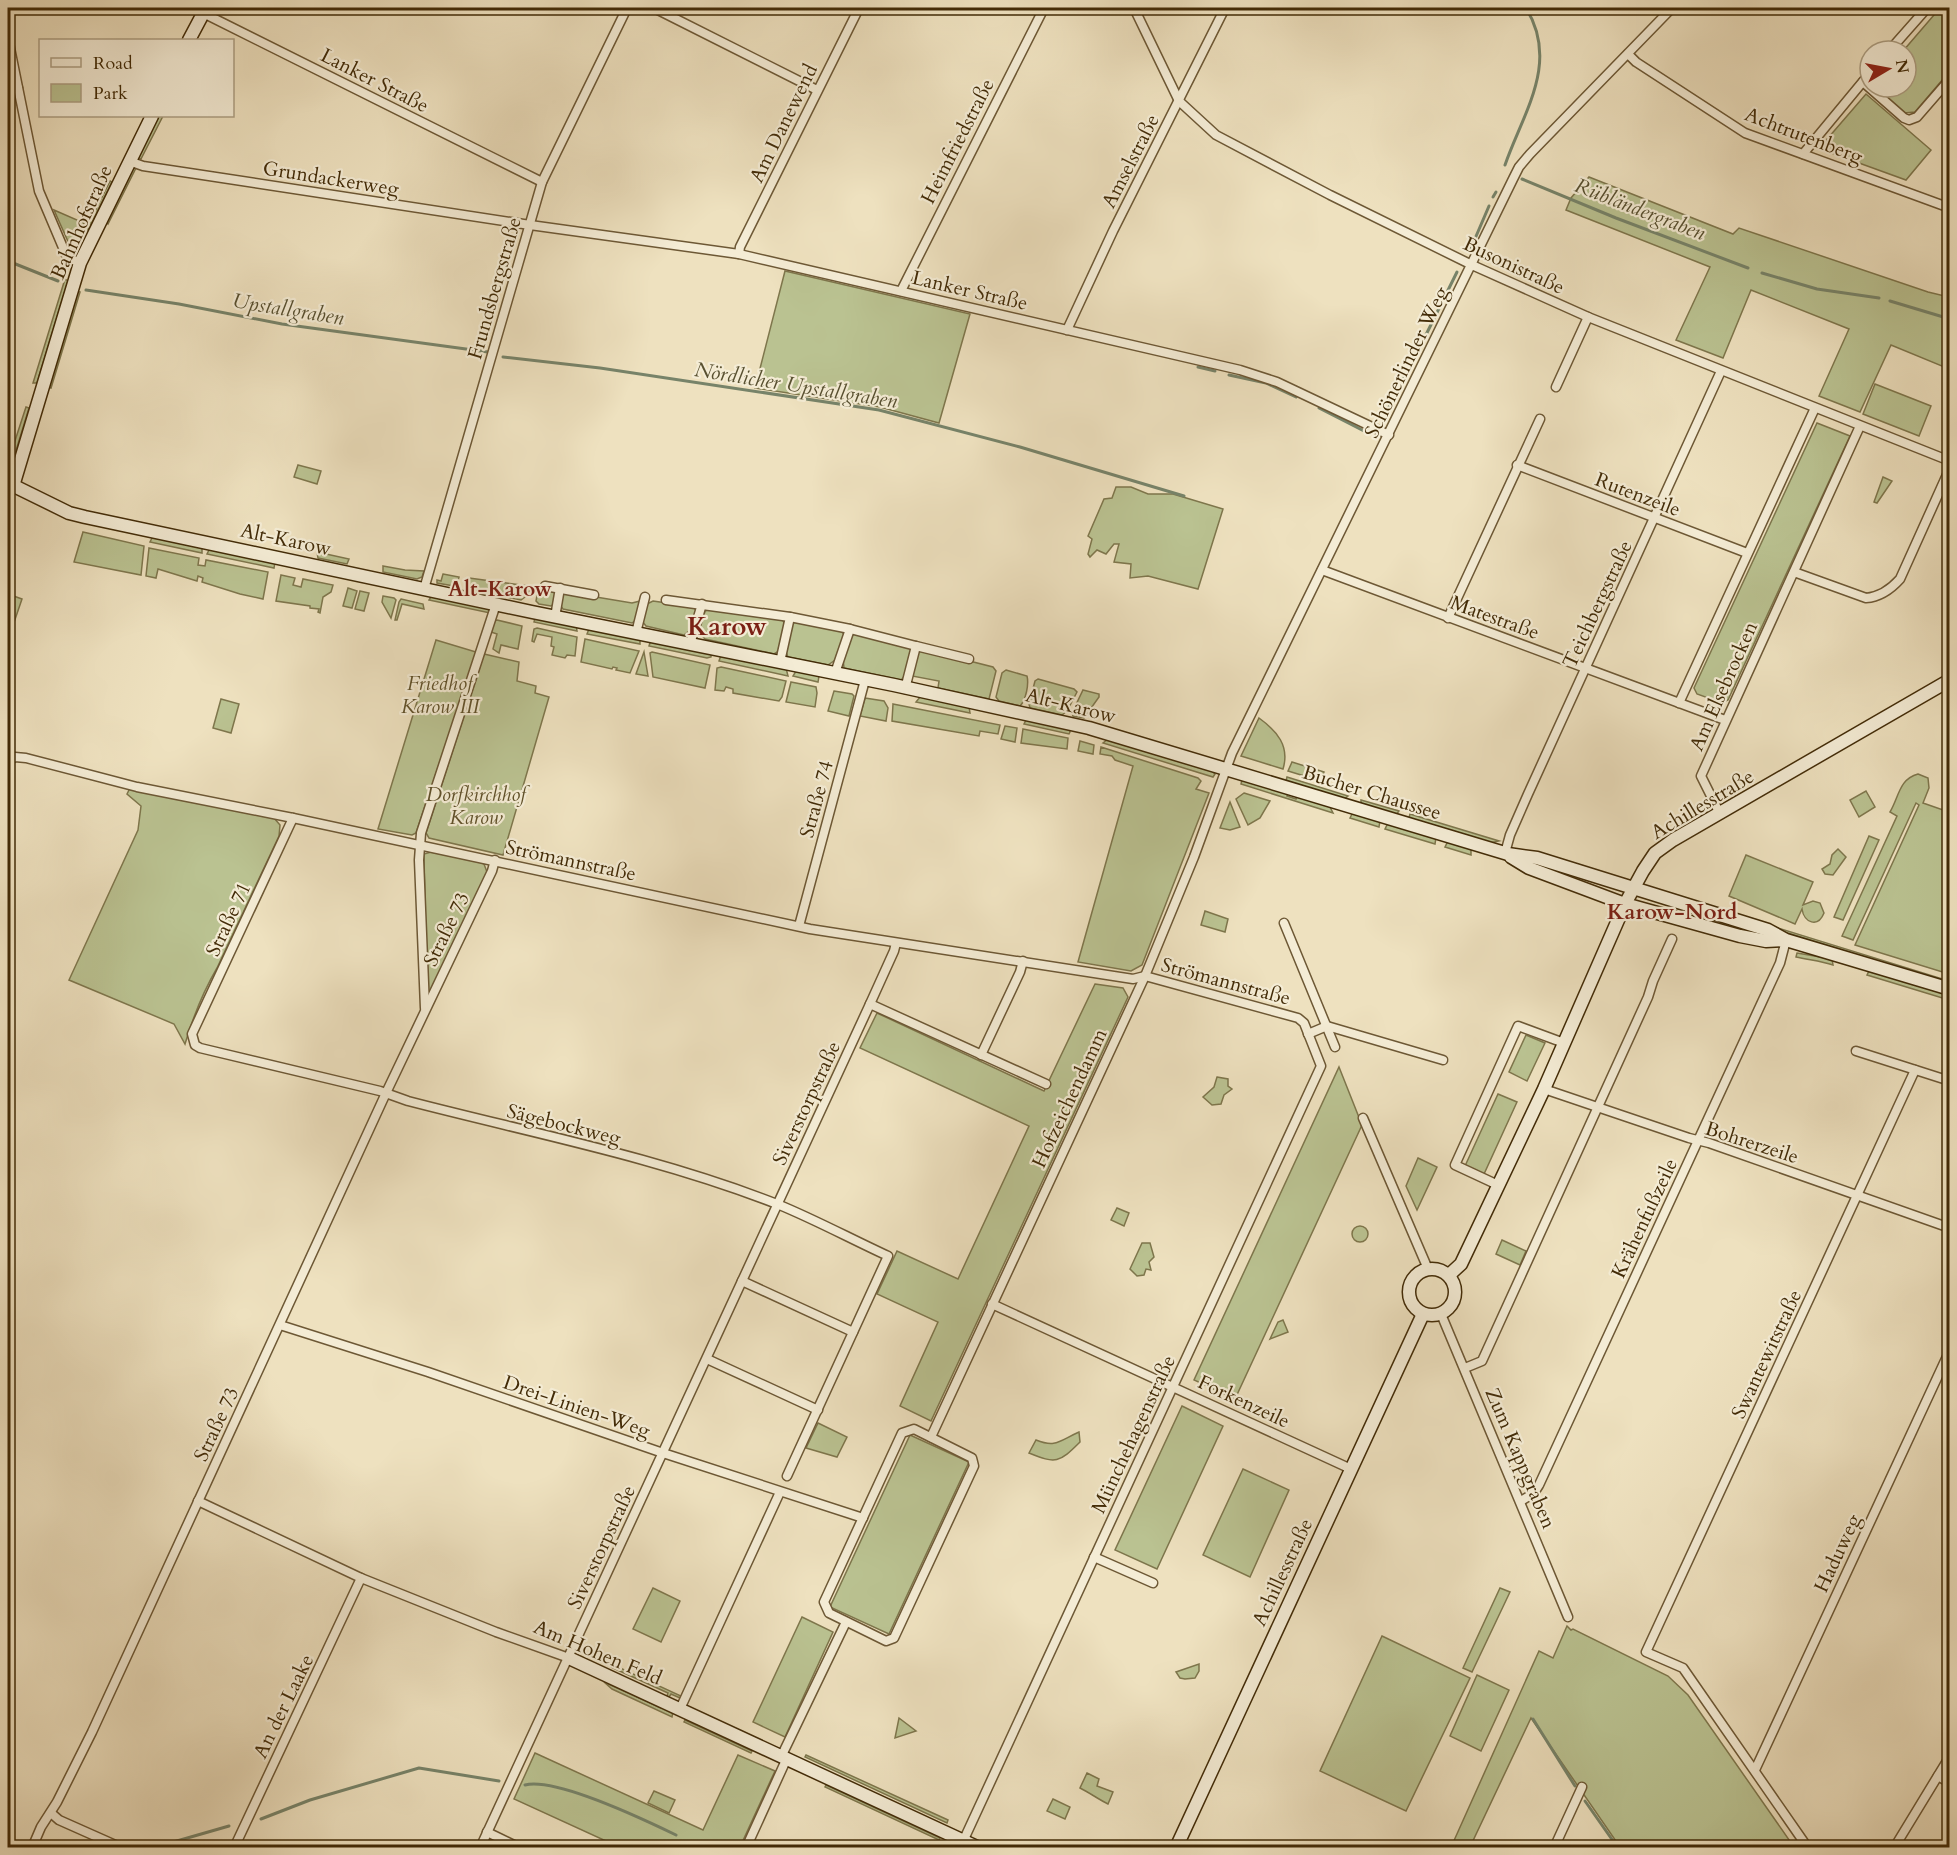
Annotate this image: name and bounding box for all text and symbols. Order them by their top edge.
legend [39,39,234,117]
north arrow [1858,39,1918,99]
street label: Lanker Straße [316,42,433,119]
text: Road [93,51,133,76]
text: N [1890,58,1914,75]
street label: Am Danewend [743,59,824,187]
street label: Heimfriedstraße [914,74,1001,208]
text: Park [93,81,128,106]
street label: Achtrutenberg [1741,101,1867,171]
street label: Amselstraße [1095,110,1166,213]
street label: Grundackerweg [261,154,402,203]
street label: Bahnhofstraße [44,161,119,284]
water label: Rübländergraben [1570,171,1710,248]
street label: Frundsbergstraße [461,214,528,362]
street label: Busonistraße [1459,230,1569,301]
street label: Lanker Straße [909,264,1030,317]
street label: Schönerlinder Weg [1358,281,1455,443]
water label: Upstallgraben [230,286,347,333]
water label: Nördlicher Upstallgraben [692,355,900,416]
street label: Rutenzeile [1591,466,1684,523]
street label: Alt-Karow [238,517,334,562]
street label: Teichbergstraße [1556,536,1639,672]
district label: Alt-Karow [448,575,552,604]
street label: Matestraße [1447,589,1543,646]
district label: Karow [687,609,767,644]
street label: Am Elsebrocken [1683,617,1764,755]
park label: Friedhof Karow III [401,670,481,720]
street label: Alt-Karow [1023,681,1119,730]
street label: Straße 74 [793,757,840,841]
street label: Bucher Chaussee [1299,759,1445,826]
street label: Achillesstraße [1646,763,1759,846]
park label: Dorfkirchhof Karow [426,781,530,831]
street label: Strömannstraße [503,833,639,887]
street label: Straße 71 [199,878,257,961]
street label: Straße 73 [417,888,476,971]
district label: Karow-Nord [1607,897,1738,927]
street label: Strömannstraße [1158,951,1293,1012]
street label: Hofzeichendamm [1025,1024,1114,1172]
street label: Siverstorpstraße [766,1037,847,1170]
street label: Sägebockweg [504,1097,625,1152]
street label: Bohrerzeile [1702,1115,1802,1170]
street label: Krähenfußzeile [1605,1154,1684,1282]
street label: Swantewitstraße [1725,1285,1808,1423]
street label: Münchehagenstraße [1085,1351,1182,1518]
street label: Forkenzeile [1193,1368,1294,1434]
street label: Drei-Linien-Weg [500,1369,655,1445]
street label: Straße 73 [187,1383,245,1466]
street label: Zum Kappgraben [1479,1384,1563,1533]
street label: Siverstorpstraße [561,1481,642,1614]
street label: Haduweg [1808,1509,1868,1597]
street label: Achillesstraße [1246,1514,1319,1630]
street label: Am Hohen Feld [529,1613,666,1692]
street label: An der Laake [247,1650,320,1763]

